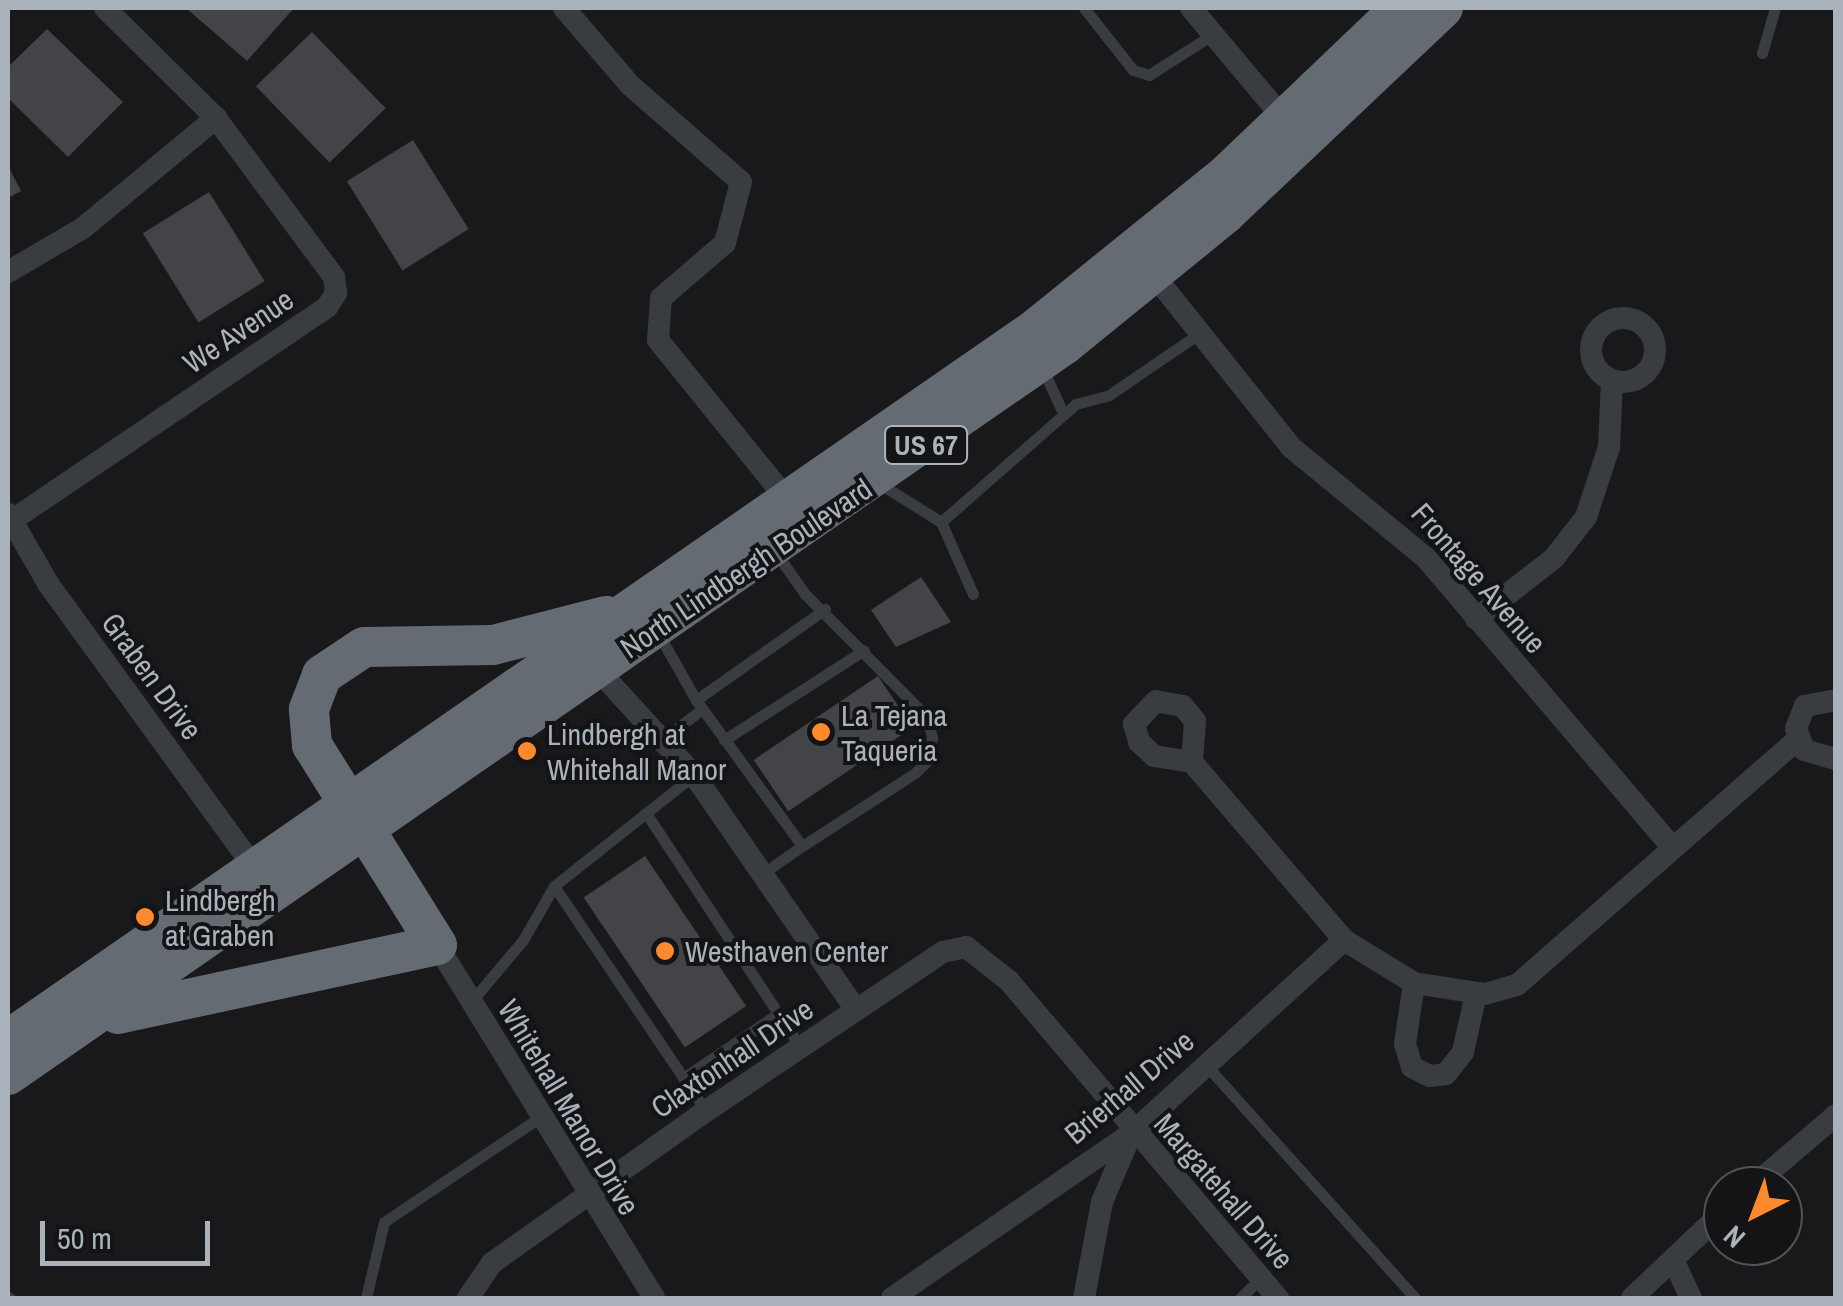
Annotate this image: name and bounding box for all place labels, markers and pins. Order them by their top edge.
place label: La Tejana Taqueria [841,697,948,768]
place label: Lindbergh at Whitehall Manor [547,716,726,786]
marker: La Tejana Taqueria [810,721,832,743]
marker: Lindbergh at Whitehall Manor [516,740,538,762]
place label: Lindbergh at Graben [165,882,276,952]
marker: Lindbergh at Graben [134,906,156,928]
place label: Westhaven Center [685,933,888,969]
marker: Westhaven Center [654,940,676,962]

